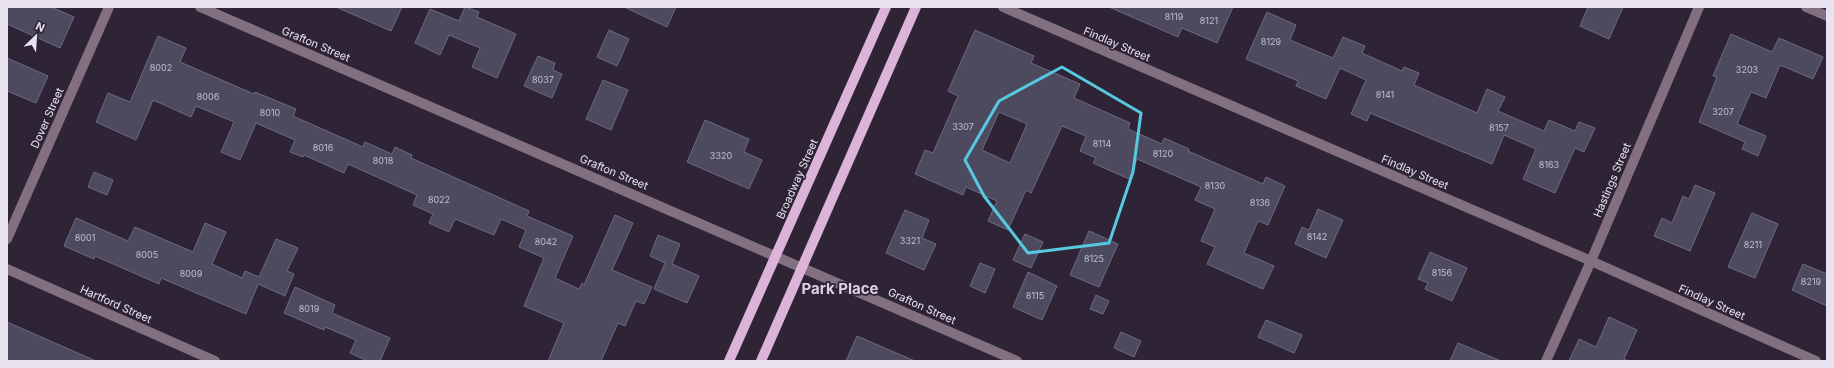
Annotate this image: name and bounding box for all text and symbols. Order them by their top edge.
house number: 8119 [1165,11,1184,22]
house number: 8121 [1200,15,1218,26]
north arrow [16,16,56,56]
text: N [33,19,47,35]
street label: Grafton Street [280,23,353,65]
street label: Findlay Street [1081,24,1153,65]
house number: 8129 [1261,36,1282,47]
house number: 8002 [150,62,172,73]
house number: 3203 [1736,64,1759,75]
house number: 8037 [532,74,554,85]
street label: Dover Street [27,85,67,151]
house number: 8141 [1376,89,1394,100]
house number: 8006 [197,91,220,102]
house number: 3207 [1712,106,1734,117]
house number: 8010 [260,107,281,118]
house number: 3307 [952,121,974,132]
house number: 8157 [1489,122,1509,133]
street label: Broadway Street [773,136,821,221]
house number: 8114 [1093,138,1112,149]
street label: Hastings Street [1590,140,1634,219]
house number: 8016 [313,142,334,153]
house number: 8120 [1153,148,1174,159]
house number: 3320 [710,150,732,161]
street label: Grafton Street [578,151,651,193]
street label: Findlay Street [1379,152,1451,193]
house number: 8018 [373,155,394,166]
house number: 8163 [1539,159,1560,170]
house number: 8130 [1205,180,1226,191]
house number: 8022 [428,194,450,205]
house number: 8136 [1250,197,1271,208]
house number: 8142 [1307,231,1327,242]
house number: 8001 [75,232,95,243]
house number: 3321 [900,235,920,246]
house number: 8042 [535,236,557,247]
house number: 8211 [1744,239,1762,250]
house number: 8005 [136,249,158,260]
house number: 8125 [1084,253,1104,264]
house number: 8156 [1432,267,1453,278]
house number: 8009 [180,268,203,279]
house number: 8219 [1801,276,1822,287]
district label: Park Place [801,279,879,298]
street label: Findlay Street [1677,281,1748,323]
street label: Hartford Street [78,282,154,326]
street label: Grafton Street [886,285,959,327]
house number: 8115 [1026,290,1044,301]
house number: 8019 [299,303,320,314]

